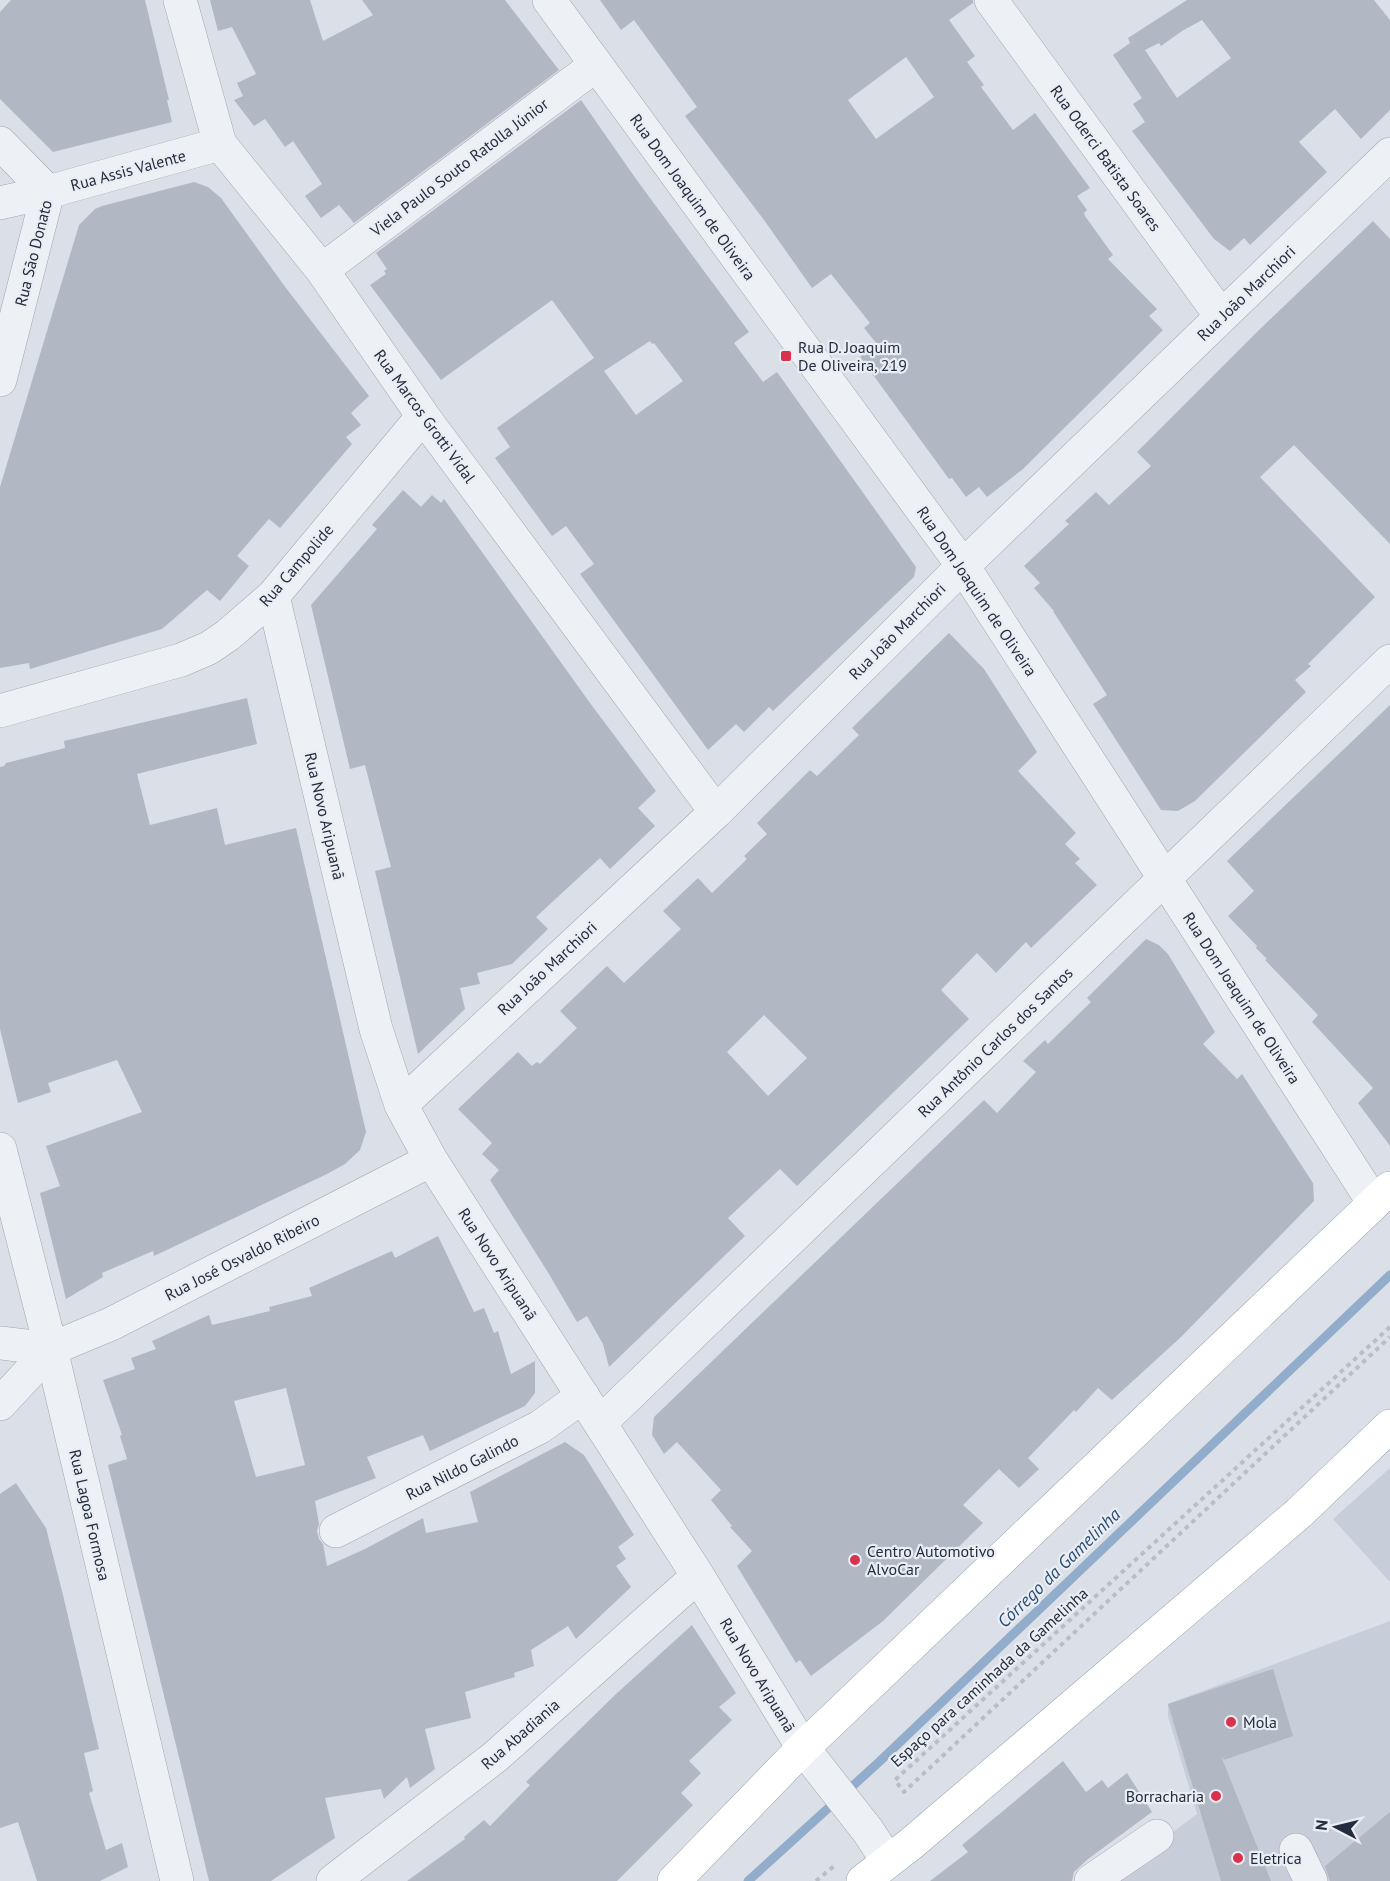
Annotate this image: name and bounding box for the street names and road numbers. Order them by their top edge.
street label: Rua Oderci Batista Soares [1046,81,1166,235]
street label: Viela Paulo Souto Ratolla Júnior [365,93,552,241]
street label: Rua Dom Joaquim de Oliveira [626,110,760,284]
street label: Rua Assis Valente [68,145,188,195]
street label: Rua São Donato [10,198,56,308]
street label: Rua João Marchiori [1193,241,1299,345]
street label: Rua Marcos Grotti Vidal [370,345,480,487]
street label: Rua Dom Joaquim de Oliveira [913,502,1041,680]
street label: Rua Campolide [255,520,337,610]
street label: Rua João Marchiori [844,578,950,684]
street label: Rua Novo Aripuanã [301,750,349,882]
street label: Rua Dom Joaquim de Oliveira [1179,908,1305,1088]
street label: Rua João Marchiori [493,917,601,1019]
street label: Rua Antônio Carlos dos Santos [913,962,1077,1121]
street label: Rua Novo Aripuanã [454,1204,542,1324]
street label: Rua José Osvaldo Ribeiro [161,1209,323,1305]
street label: Rua Nildo Galindo [402,1430,522,1504]
street label: Rua Lagoa Formosa [65,1447,115,1583]
street label: Espaço para caminhada da Gamelinha [886,1583,1092,1771]
street label: Rua Novo Aripuanã [716,1614,800,1736]
street label: Rua Abadiania [477,1694,563,1774]

